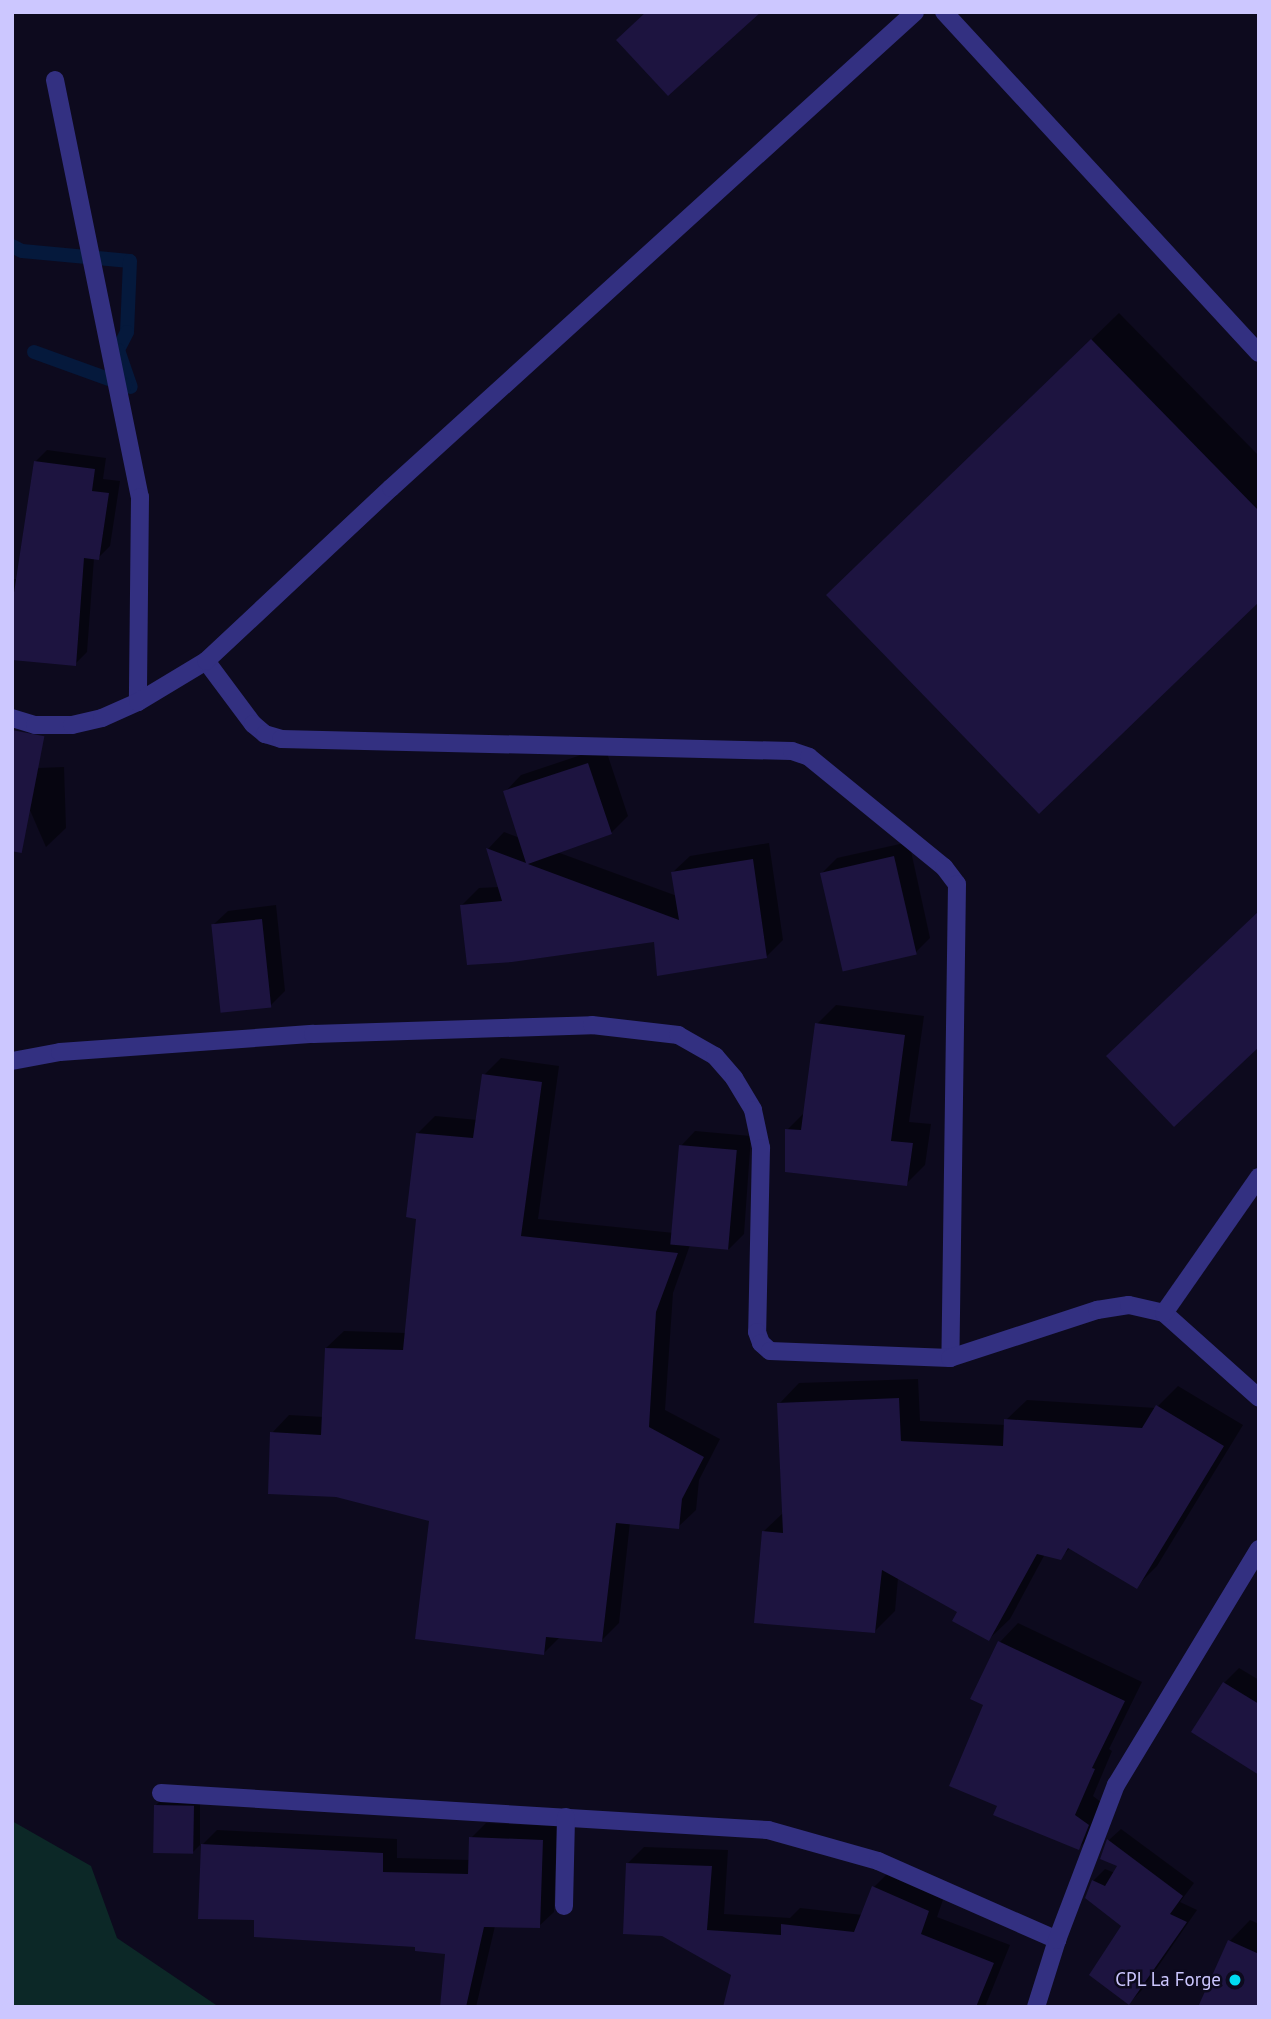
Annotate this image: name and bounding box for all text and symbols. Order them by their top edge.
place label: CPL La Forge [1114,1969,1221,1991]
marker: CPL La Forge [1227,1972,1243,1988]

